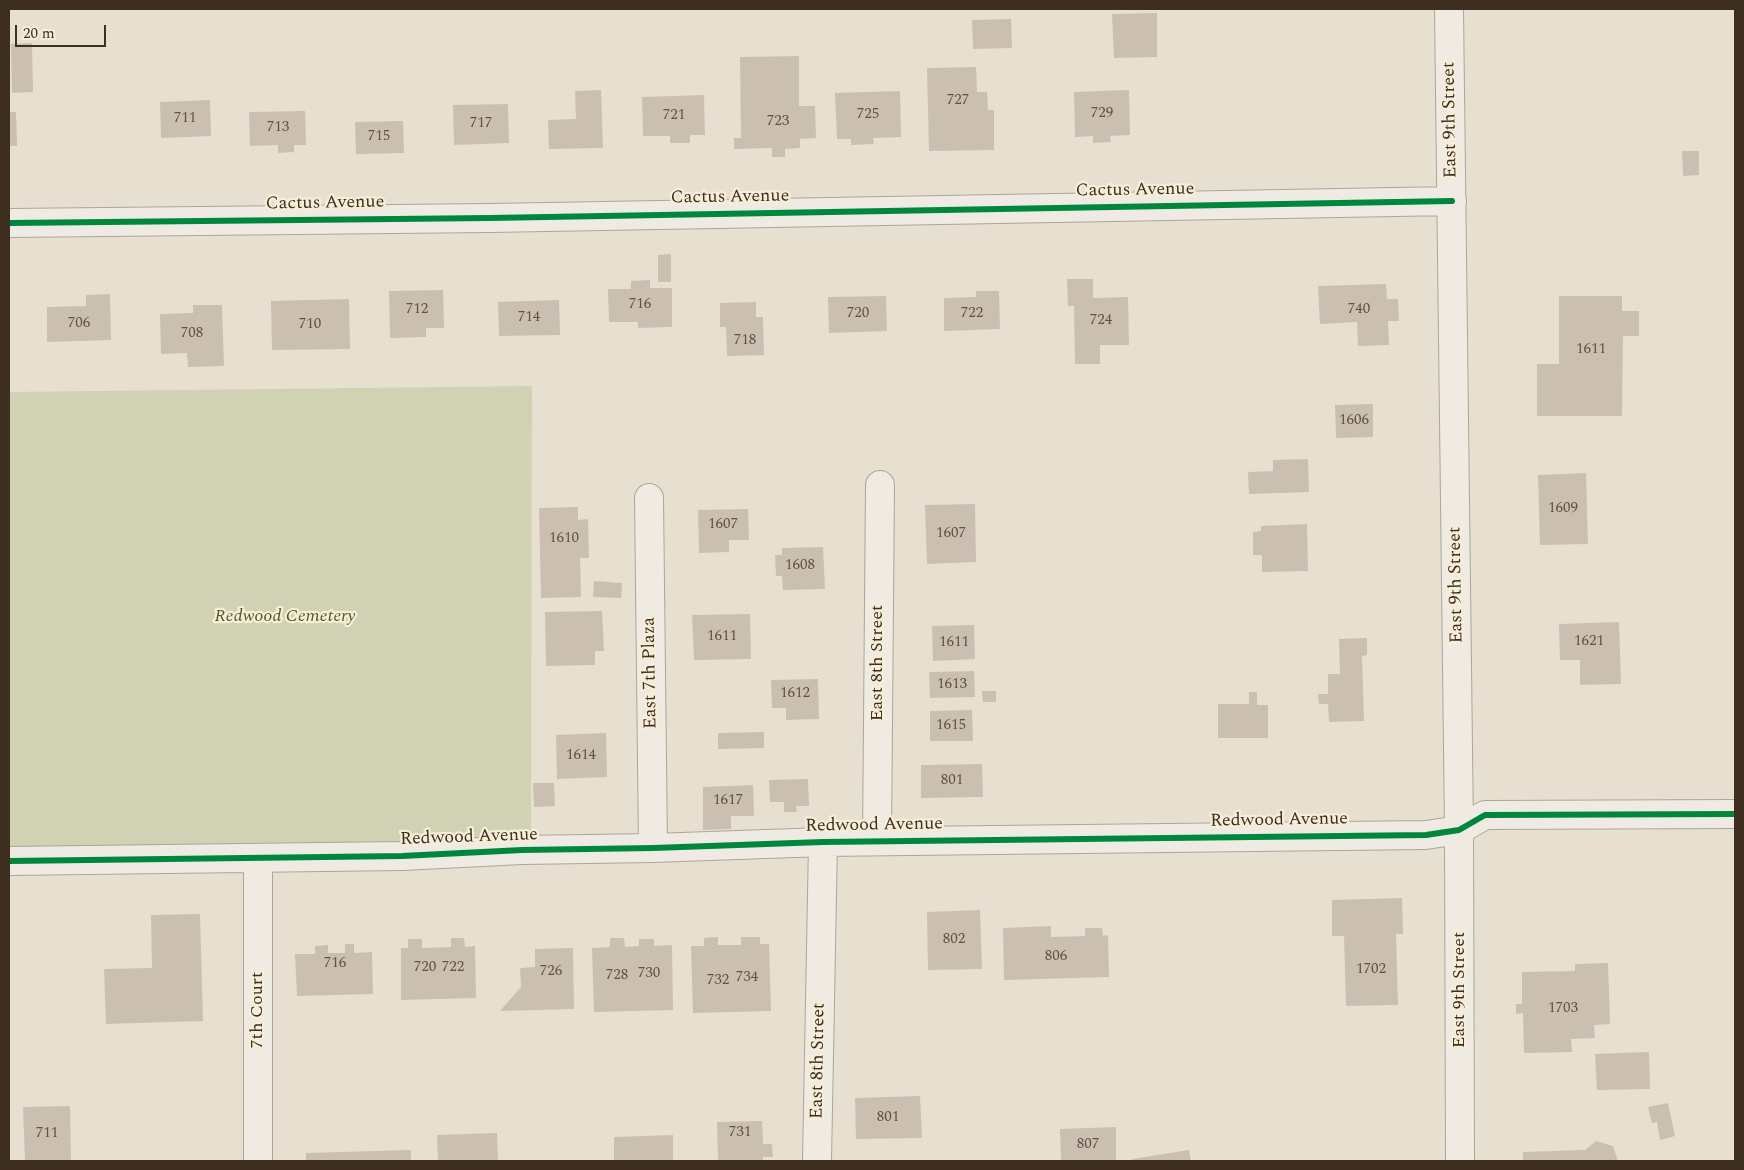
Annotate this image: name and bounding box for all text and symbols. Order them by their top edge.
scale bar [18,15,109,47]
text: 20 m [23,22,55,45]
street label: East 9th Street [1439,62,1463,178]
house number: 727 [947,92,969,110]
house number: 729 [1091,105,1113,123]
house number: 725 [857,106,879,124]
house number: 721 [663,107,685,125]
house number: 711 [174,110,196,128]
house number: 723 [767,113,789,131]
house number: 717 [470,115,492,133]
house number: 713 [267,119,289,137]
house number: 715 [368,128,390,146]
street label: Cactus Avenue [1075,179,1195,203]
street label: Cactus Avenue [670,186,790,210]
street label: Cactus Avenue [265,192,385,216]
house number: 716 [629,296,651,314]
house number: 712 [406,301,428,319]
house number: 740 [1348,301,1370,319]
house number: 720 [847,305,869,323]
house number: 722 [961,305,983,323]
house number: 714 [518,309,540,327]
house number: 724 [1090,312,1112,330]
house number: 706 [68,315,90,333]
house number: 710 [299,316,321,334]
house number: 708 [181,325,203,343]
house number: 718 [734,332,756,350]
house number: 1611 [1576,341,1606,359]
house number: 1606 [1339,412,1369,430]
house number: 1609 [1548,500,1578,518]
house number: 1607 [708,516,738,534]
house number: 1607 [936,525,966,543]
street label: East 9th Street [1445,527,1469,643]
house number: 1610 [549,530,579,548]
house number: 1608 [785,557,815,575]
street label: East 8th Street [867,605,889,721]
park label: Redwood Cemetery [215,606,355,628]
street label: East 7th Plaza [639,617,663,729]
house number: 1611 [707,628,737,646]
house number: 1621 [1574,633,1604,651]
house number: 1611 [939,634,969,652]
house number: 1613 [937,676,967,694]
house number: 1612 [780,685,810,703]
house number: 1615 [936,717,966,735]
house number: 1614 [566,747,596,765]
house number: 801 [941,772,963,790]
house number: 1617 [713,792,743,810]
street label: Redwood Avenue [1210,809,1348,833]
street label: Redwood Avenue [805,814,943,838]
street label: Redwood Avenue [400,825,538,851]
house number: 802 [943,931,965,949]
street label: East 9th Street [1449,932,1471,1048]
house number: 806 [1045,948,1067,966]
house number: 716 [324,955,346,973]
house number: 720 [414,959,436,977]
house number: 722 [442,959,464,977]
house number: 1702 [1356,961,1386,979]
house number: 726 [540,963,562,981]
house number: 730 [638,965,660,983]
house number: 728 [606,967,628,985]
house number: 734 [736,969,758,987]
street label: 7th Court [247,972,269,1048]
house number: 732 [707,972,729,990]
house number: 1703 [1548,1000,1578,1018]
street label: East 8th Street [807,1003,831,1119]
house number: 801 [877,1109,899,1127]
house number: 731 [729,1124,751,1142]
house number: 711 [36,1125,58,1143]
house number: 807 [1077,1136,1099,1154]

